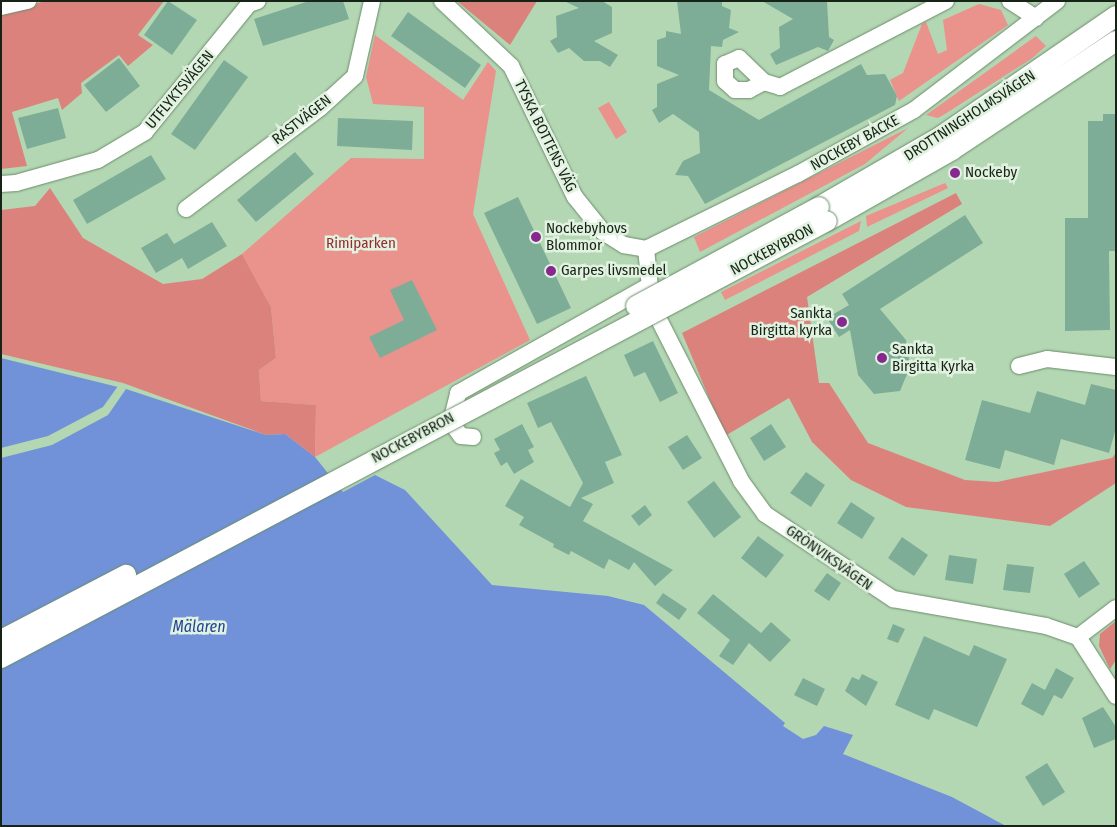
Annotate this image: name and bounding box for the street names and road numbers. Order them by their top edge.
street label: UTFLYKTSVÄGEN [142,47,218,133]
street label: DROTTNINGHOLMSVÄGEN [901,67,1039,165]
street label: TYSKA BOTTENS VÄG [510,77,580,195]
street label: RASTVÄGEN [269,91,335,149]
street label: NOCKEBY BACKE [808,111,902,175]
street label: NOCKEBYBRON [728,221,816,279]
street label: NOCKEBYBRON [369,409,457,467]
street label: GRÖNVIKSVÄGEN [782,522,876,594]

